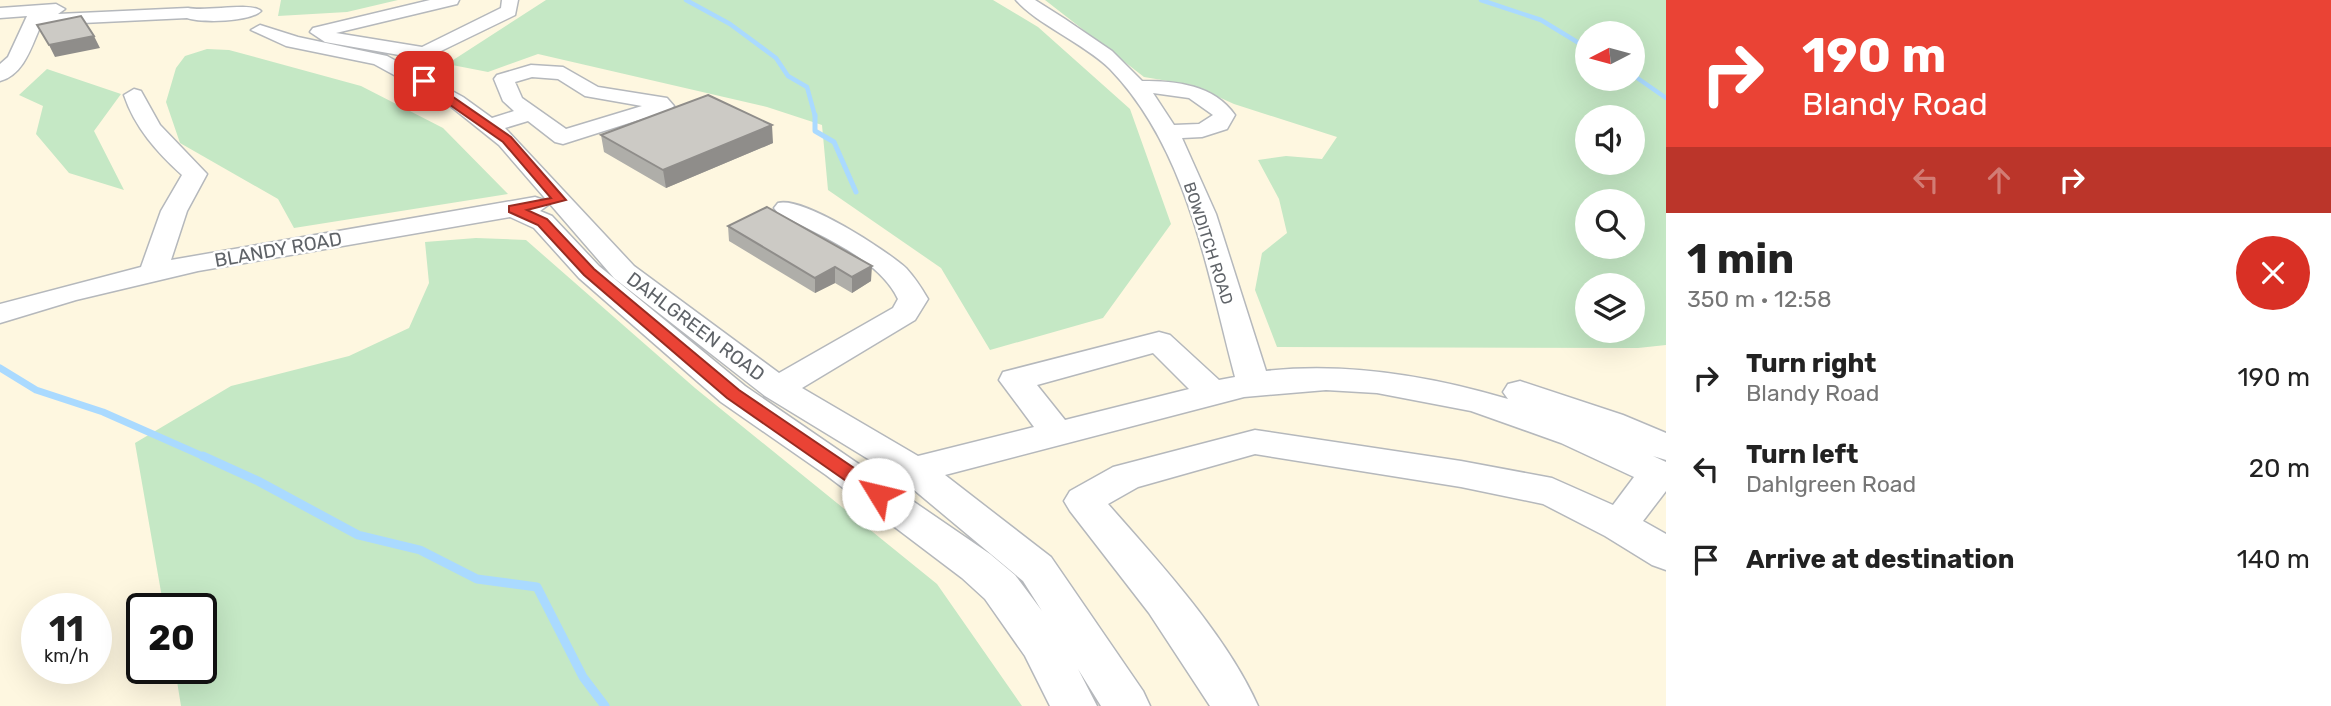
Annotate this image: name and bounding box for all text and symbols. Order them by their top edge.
north arrow [1575,21,1645,91]
map controls [1575,21,1645,343]
text: 190 m [1802,26,1946,84]
icon: right [1687,28,1778,119]
pin [394,51,454,111]
icon: arrive [405,62,443,100]
text: Blandy Road [1802,85,1988,123]
button: sound [1575,105,1645,175]
icon: left [1907,161,1945,199]
icon: ahead [1980,161,2018,199]
icon: right [2053,161,2091,199]
street label: BOWDITCH ROAD [1180,180,1237,307]
button: search [1575,189,1645,259]
street label: BLANDY ROAD [213,227,344,272]
text: 1 min [1687,234,1794,284]
button: close [2236,236,2310,310]
street label: DAHLGREEN ROAD [622,267,769,386]
button: layers [1575,273,1645,343]
text: 350 m · 12:58 [1687,285,1832,313]
text: Turn right [1746,348,1876,379]
icon: right [1687,359,1725,397]
text: 190 m [2237,362,2310,393]
text: Blandy Road [1746,379,1880,407]
text: Turn left [1746,439,1858,470]
icon: left [1687,450,1725,488]
text: 20 m [2249,453,2310,484]
position arrow [841,457,915,531]
text: Dahlgreen Road [1746,470,1916,498]
icon: arrive [1687,541,1725,579]
text: Arrive at destination [1746,544,2014,575]
text: 140 m [2237,544,2310,575]
speed limit sign: 20 [126,593,217,684]
text: 11 [49,608,84,650]
text: km/h [44,645,89,667]

